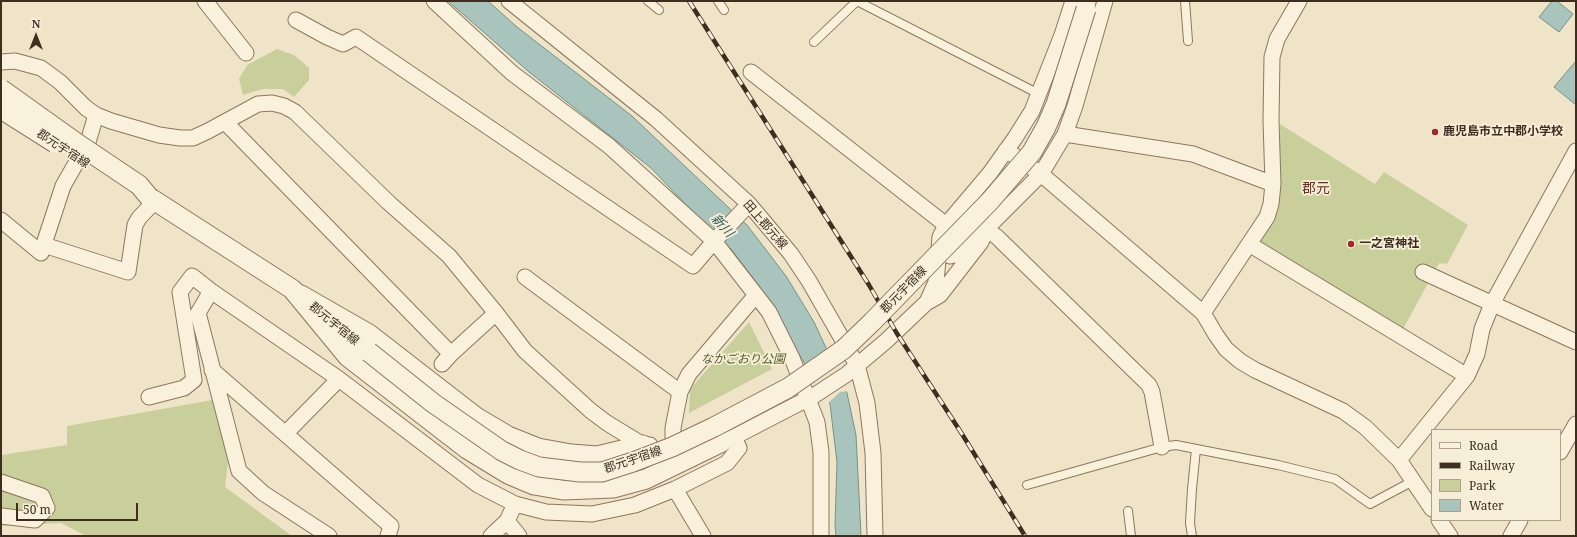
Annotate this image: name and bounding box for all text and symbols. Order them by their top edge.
north arrow [16,16,56,56]
text: N [32,16,40,31]
place label: 鹿児島市立中郡小学校 [1443,125,1563,139]
street label: 郡元宇宿線 [34,127,92,171]
marker: 鹿児島市立中郡小学校 [1430,127,1440,137]
district label: 郡元 [1302,181,1330,197]
street label: 田上郡元線 [740,198,790,252]
water label: 新川 [707,211,737,241]
place label: 一之宮神社 [1359,237,1419,251]
marker: 一之宮神社 [1346,239,1356,249]
street label: 郡元宇宿線 [878,263,930,317]
street label: 郡元宇宿線 [306,300,362,348]
park label: なかごおり公園 [701,353,785,367]
legend [1431,429,1561,521]
text: Road [1469,437,1498,454]
street label: 郡元宇宿線 [602,443,664,477]
text: Railway [1469,457,1515,474]
text: Park [1469,477,1496,494]
scale bar [18,495,140,521]
text: Water [1469,497,1504,514]
text: 50 m [23,501,51,518]

